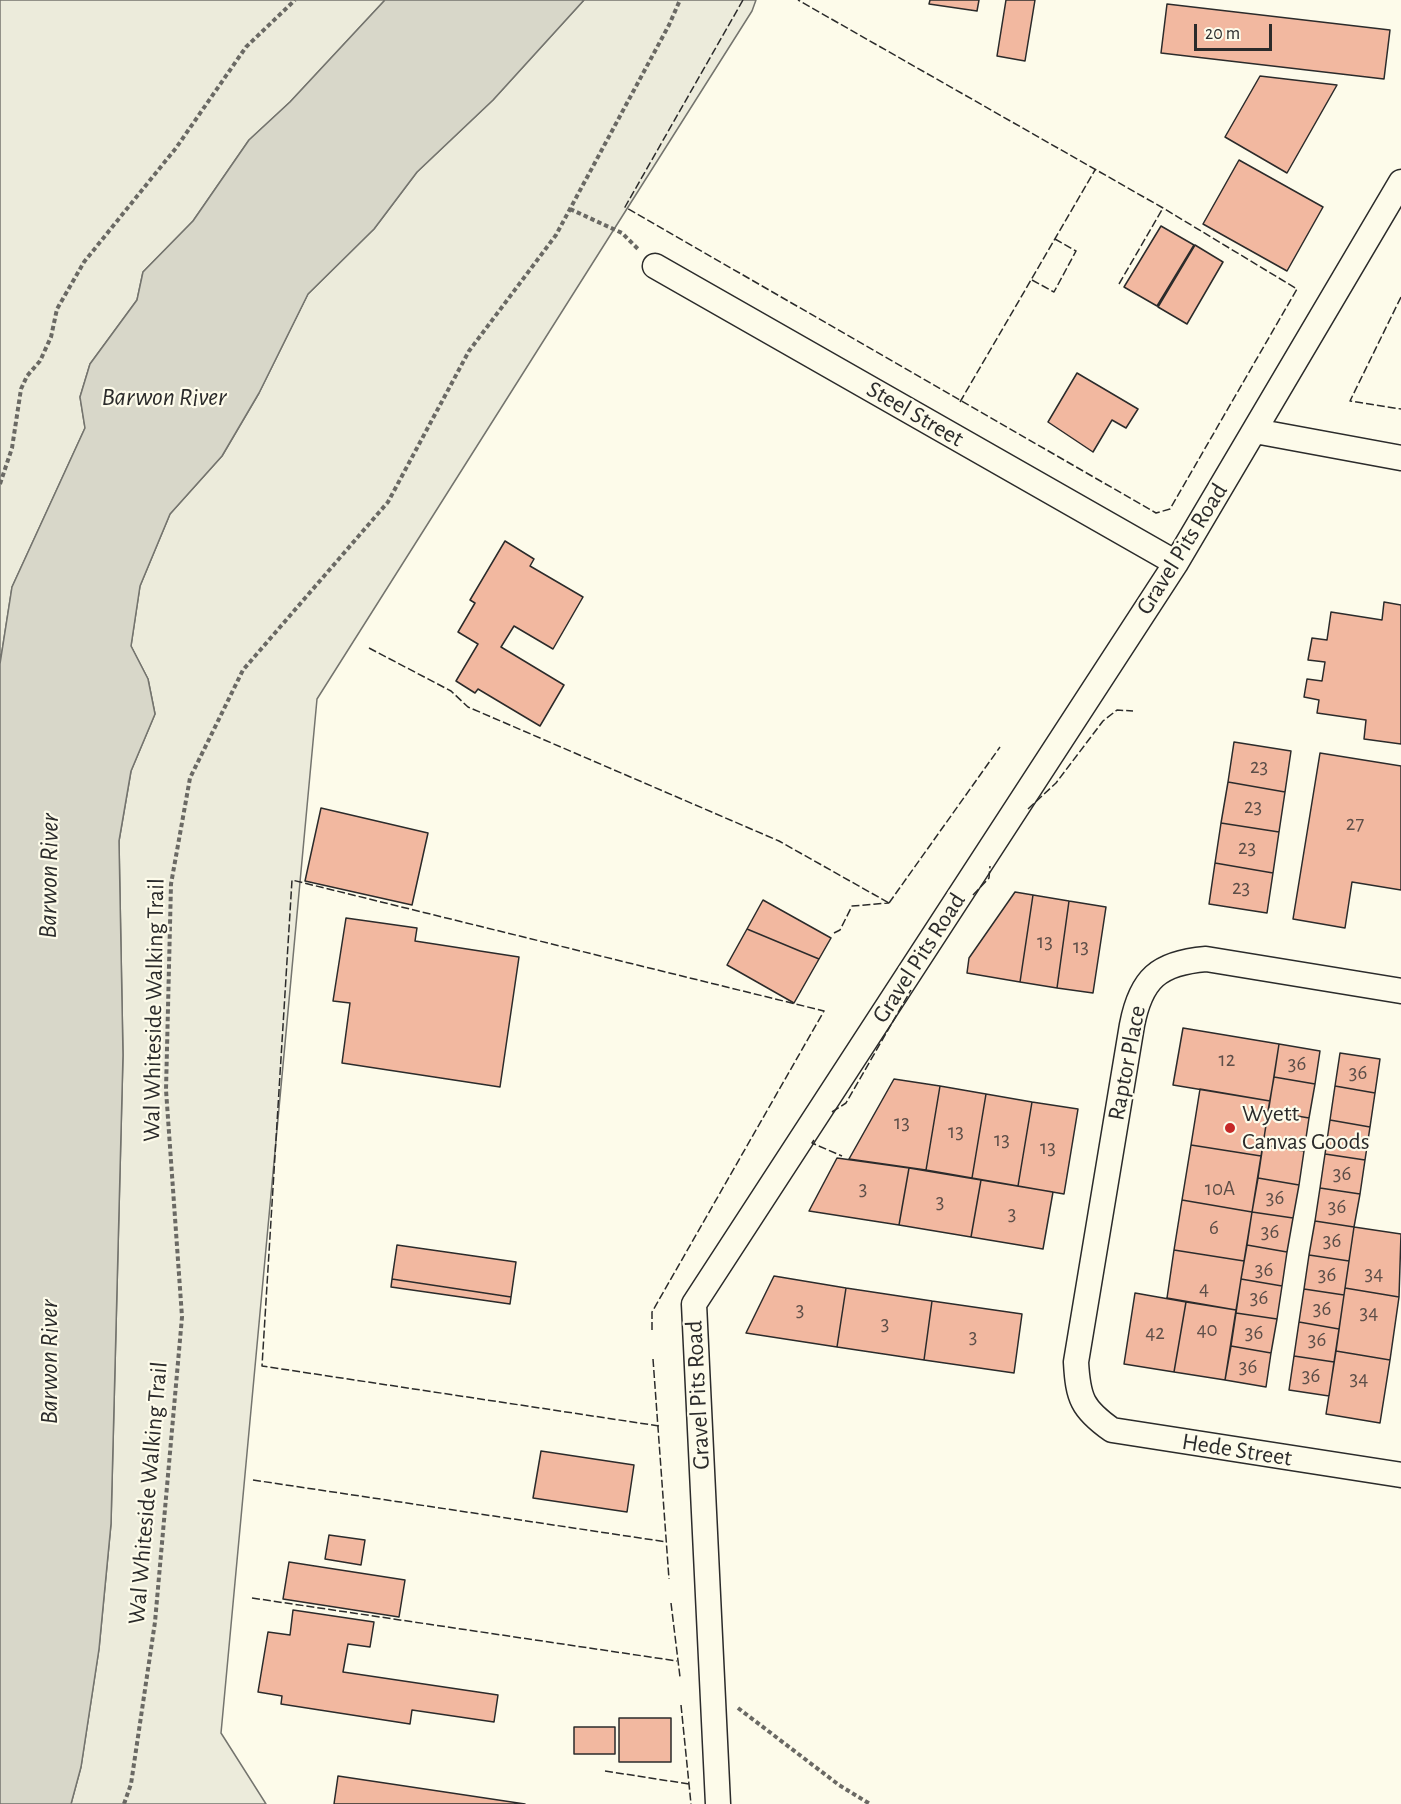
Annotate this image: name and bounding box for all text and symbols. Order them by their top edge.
scale bar [1197,12,1275,50]
text: 20 m [1205,25,1240,43]
street label: Steel Street [861,375,969,453]
water label: Barwon River [101,381,227,413]
street label: Gravel Pits Road [1130,478,1234,620]
house number: 23 [1250,754,1268,780]
house number: 23 [1244,794,1262,820]
house number: 27 [1346,811,1364,837]
water label: Barwon River [32,813,66,939]
house number: 23 [1238,835,1256,861]
house number: 23 [1232,875,1250,901]
street label: Wal Whiteside Walking Trail [137,878,171,1142]
street label: Gravel Pits Road [866,887,972,1029]
house number: 13 [1037,929,1053,955]
house number: 13 [1073,934,1089,960]
street label: Raptor Place [1102,1003,1152,1123]
house number: 12 [1219,1047,1235,1073]
house number: 36 [1288,1051,1306,1077]
house number: 36 [1349,1060,1367,1086]
place label: Wyett Canvas Goods [1242,1100,1370,1156]
house number: 13 [894,1110,910,1136]
house number: 13 [948,1119,964,1145]
marker: Wyett Canvas Goods [1223,1121,1237,1135]
house number: 13 [994,1127,1010,1153]
house number: 13 [1040,1135,1056,1161]
house number: 36 [1333,1161,1351,1187]
house number: 3 [859,1176,867,1202]
house number: 10A [1205,1176,1235,1202]
house number: 36 [1266,1185,1284,1211]
house number: 3 [936,1189,944,1215]
house number: 36 [1328,1194,1346,1220]
house number: 3 [1008,1201,1016,1227]
house number: 6 [1209,1215,1219,1241]
house number: 36 [1261,1219,1279,1245]
house number: 36 [1323,1228,1341,1254]
house number: 36 [1255,1257,1273,1283]
house number: 34 [1365,1261,1383,1287]
house number: 36 [1318,1262,1336,1288]
house number: 4 [1199,1276,1209,1302]
house number: 36 [1250,1285,1268,1311]
house number: 36 [1313,1296,1331,1322]
house number: 3 [796,1297,804,1323]
water label: Barwon River [33,1299,65,1425]
house number: 34 [1360,1300,1378,1326]
house number: 3 [881,1311,889,1337]
house number: 40 [1196,1317,1218,1343]
street label: Gravel Pits Road [680,1320,716,1470]
house number: 42 [1145,1320,1165,1346]
house number: 36 [1245,1320,1263,1346]
house number: 3 [969,1324,977,1350]
house number: 36 [1308,1327,1326,1353]
house number: 36 [1239,1354,1257,1380]
street label: Wal Whiteside Walking Trail [122,1360,174,1626]
house number: 36 [1302,1363,1320,1389]
house number: 34 [1350,1366,1368,1392]
street label: Hede Street [1180,1427,1294,1473]

